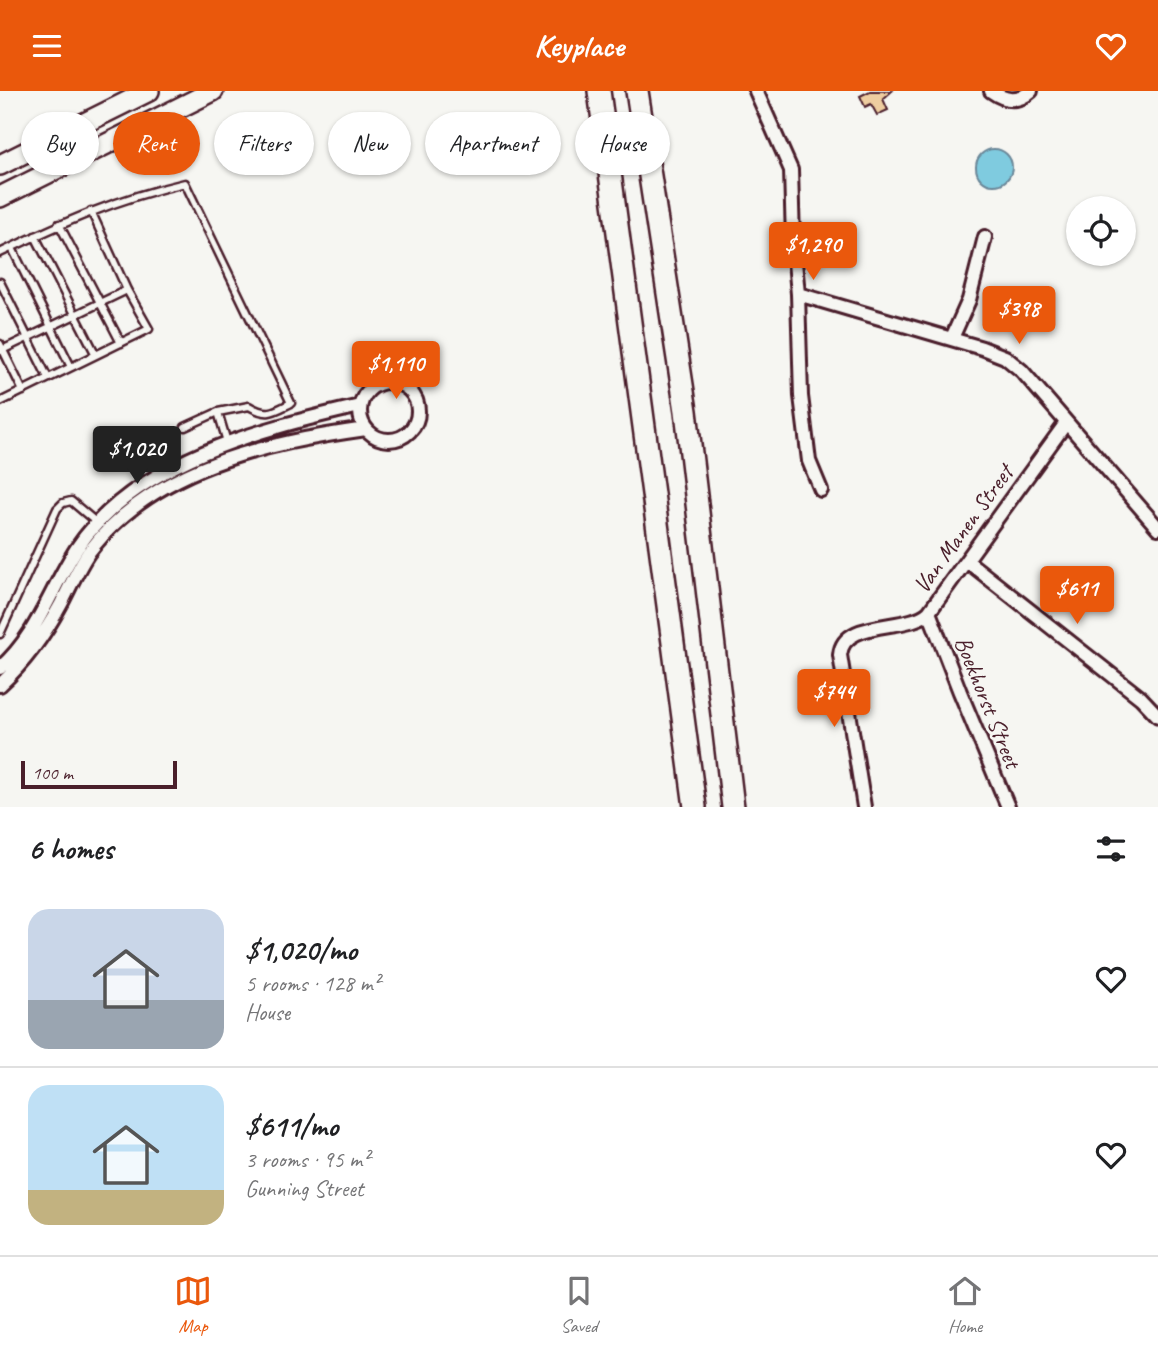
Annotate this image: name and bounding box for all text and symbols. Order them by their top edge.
text: Keyplace [534,25,624,66]
icon: menu [28,27,66,65]
icon: heart [1092,27,1130,65]
chip: Buy [21,112,99,175]
chip: Rent [113,112,200,175]
chip: Filters [214,112,314,175]
chip: New [328,112,411,175]
chip: Apartment [425,112,561,175]
chip: House [575,112,670,175]
map controls [1066,196,1136,266]
button: locate [1066,196,1136,266]
pin: $1,290 [756,223,870,282]
text: $1,290 [785,230,841,259]
pin: $398 [978,287,1060,346]
text: $398 [998,294,1040,323]
pin: $1,110 [339,341,453,401]
text: $1,110 [368,349,424,378]
pin: $1,020 [80,427,194,486]
text: $1,020 [109,434,165,463]
street label: Van Manen Street [906,457,1021,599]
pin: $611 [1036,567,1118,626]
text: $611 [1056,574,1098,603]
street label: Boekhorst Street [948,632,1029,774]
pin: $744 [793,669,875,729]
text: $744 [813,677,855,706]
scale bar [21,758,177,790]
text: 100 m [32,761,73,785]
text: 6 homes [28,830,113,868]
icon: filters [1092,830,1130,868]
text: $1,020/mo [245,931,357,969]
icon: home [84,937,168,1021]
icon: heart [1092,960,1130,998]
text: 5 rooms · 128 m² [245,969,380,998]
text: House [245,998,290,1027]
text: $611/mo [245,1107,338,1145]
icon: home [84,1113,168,1197]
icon: heart [1092,1136,1130,1174]
text: 3 rooms · 95 m² [245,1145,369,1174]
text: Gunning Street [245,1174,363,1203]
tab: Map [174,1272,212,1338]
tab: Saved [560,1272,598,1338]
tab: Home [946,1272,984,1338]

